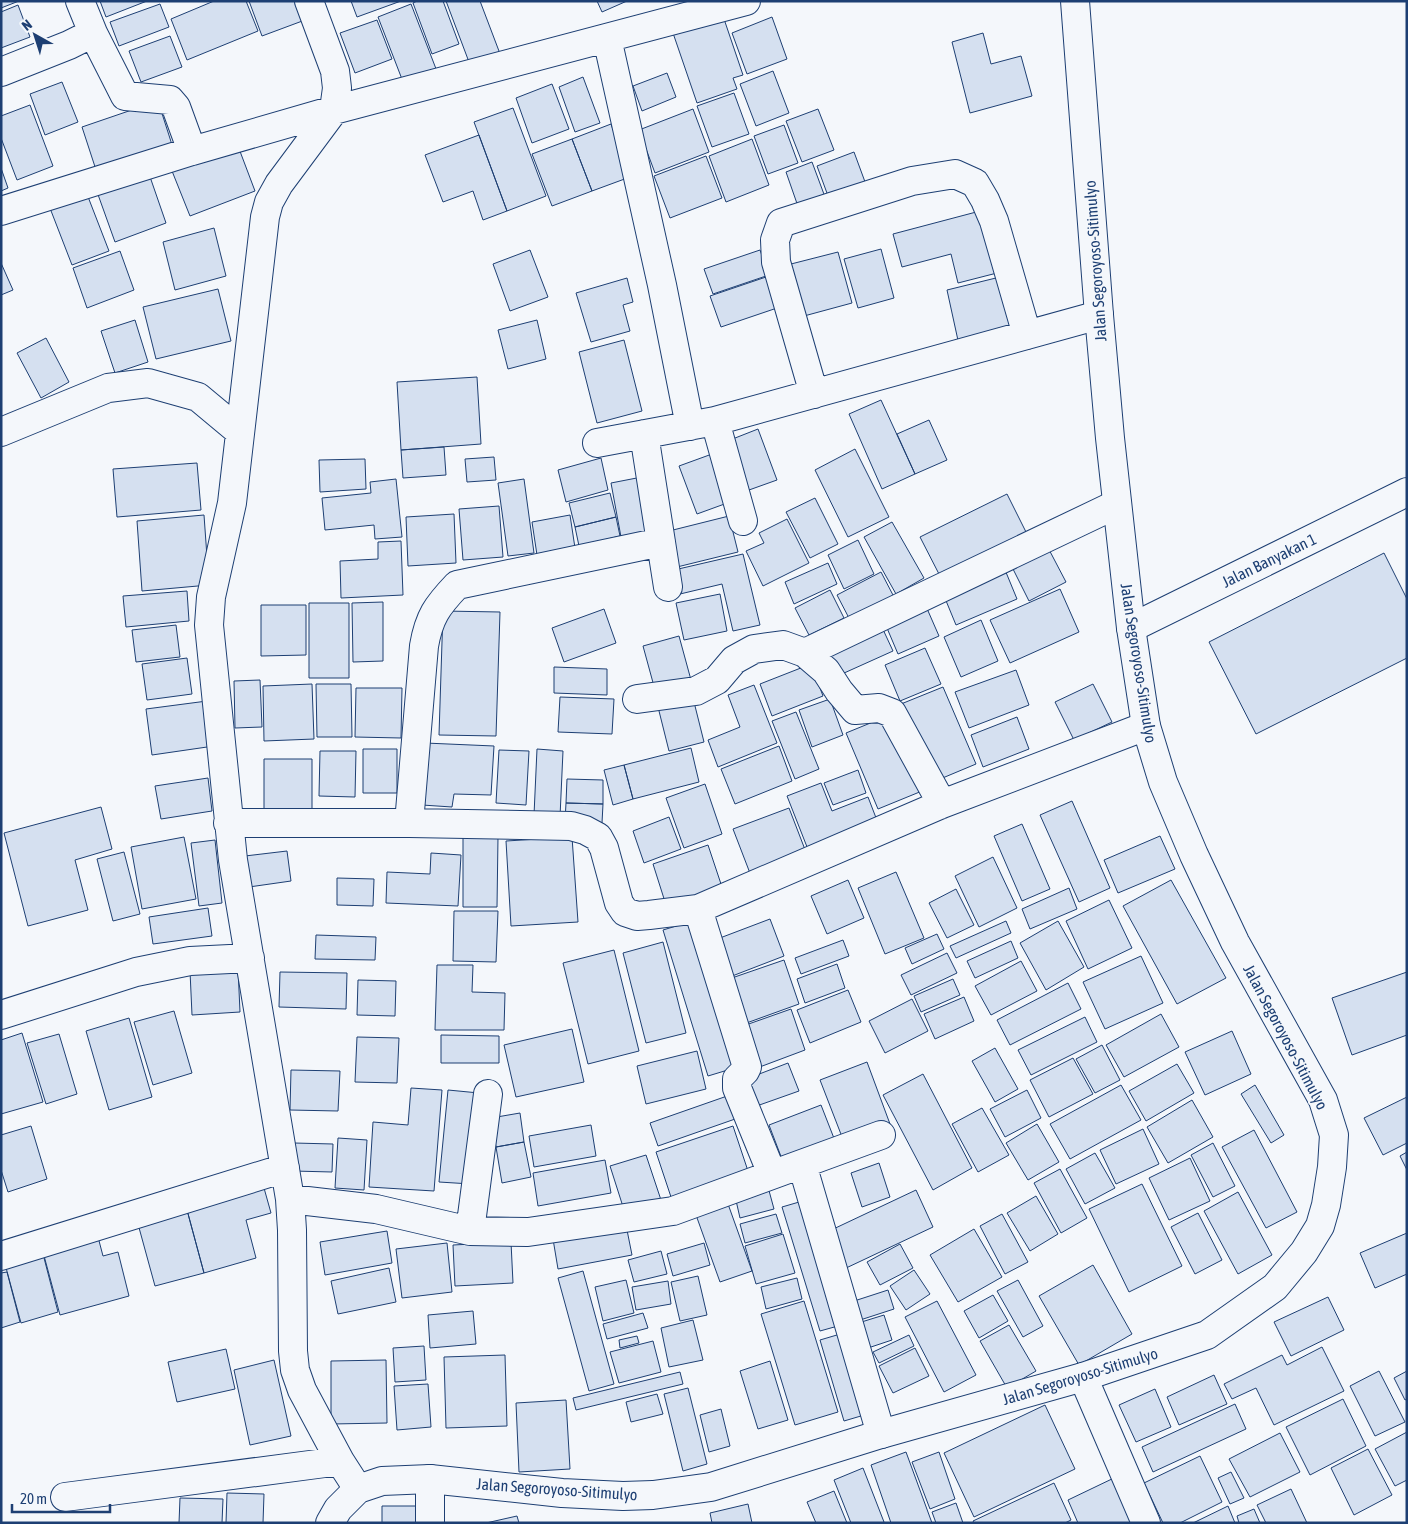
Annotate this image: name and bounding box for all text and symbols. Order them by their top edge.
north arrow [10,10,60,60]
text: N [19,16,35,34]
street label: Jalan Segoroyoso-Sitimulyo [1080,180,1111,342]
street label: Jalan Banyakan 1 [1219,529,1320,592]
street label: Jalan Segoroyoso-Sitimulyo [1116,582,1161,744]
street label: Jalan Segoroyoso-Sitimulyo [1239,962,1332,1113]
street label: Jalan Segoroyoso-Sitimulyo [1000,1344,1160,1409]
street label: Jalan Segoroyoso-Sitimulyo [476,1474,638,1505]
scale bar [12,1482,110,1514]
text: 20 m [20,1490,47,1507]

